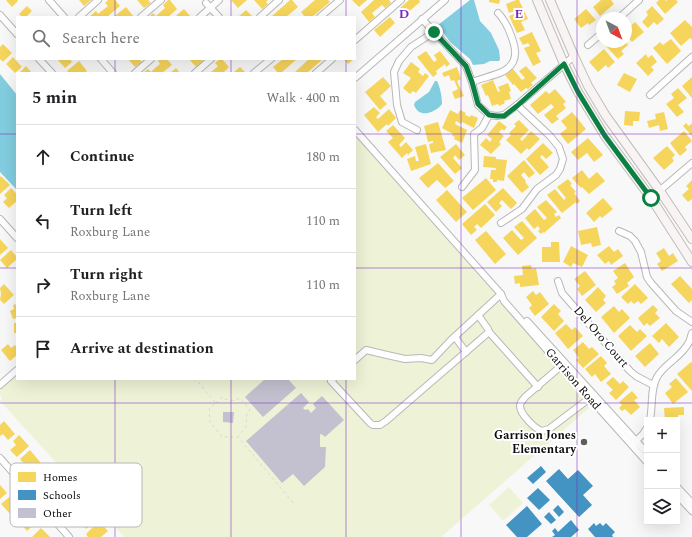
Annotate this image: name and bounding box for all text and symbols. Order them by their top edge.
text: D [399,4,409,24]
text: E [515,4,524,24]
north arrow [596,12,632,48]
search box [16,16,356,60]
route end [425,23,443,41]
icon: search [30,27,52,49]
text: Search here [62,27,140,50]
text: 5 min [32,85,77,111]
text: Walk · 400 m [266,88,340,108]
text: Continue [70,145,135,168]
icon: ahead [32,146,54,168]
text: 180 m [306,147,340,167]
route start [642,189,660,207]
text: Turn left [70,199,132,222]
icon: left [32,210,54,232]
text: 110 m [306,211,340,231]
text: Roxburg Lane [70,222,150,242]
text: Turn right [70,263,143,286]
icon: right [32,274,54,296]
text: 110 m [306,275,340,295]
text: Roxburg Lane [70,286,150,306]
street label: Del Oro Court [569,302,633,372]
text: Arrive at destination [70,337,214,360]
icon: arrive [32,338,54,360]
street label: Garrison Road [541,344,606,415]
map controls [644,417,680,525]
button: + [644,417,680,453]
place label: Garrison Jones Elementary [494,426,577,459]
marker: Garrison Jones Elementary [579,437,589,447]
button: − [644,453,680,489]
legend [10,463,142,527]
text: Homes [43,469,77,486]
text: Schools [43,487,81,504]
button: layers [644,489,680,525]
text: Other [43,505,72,522]

